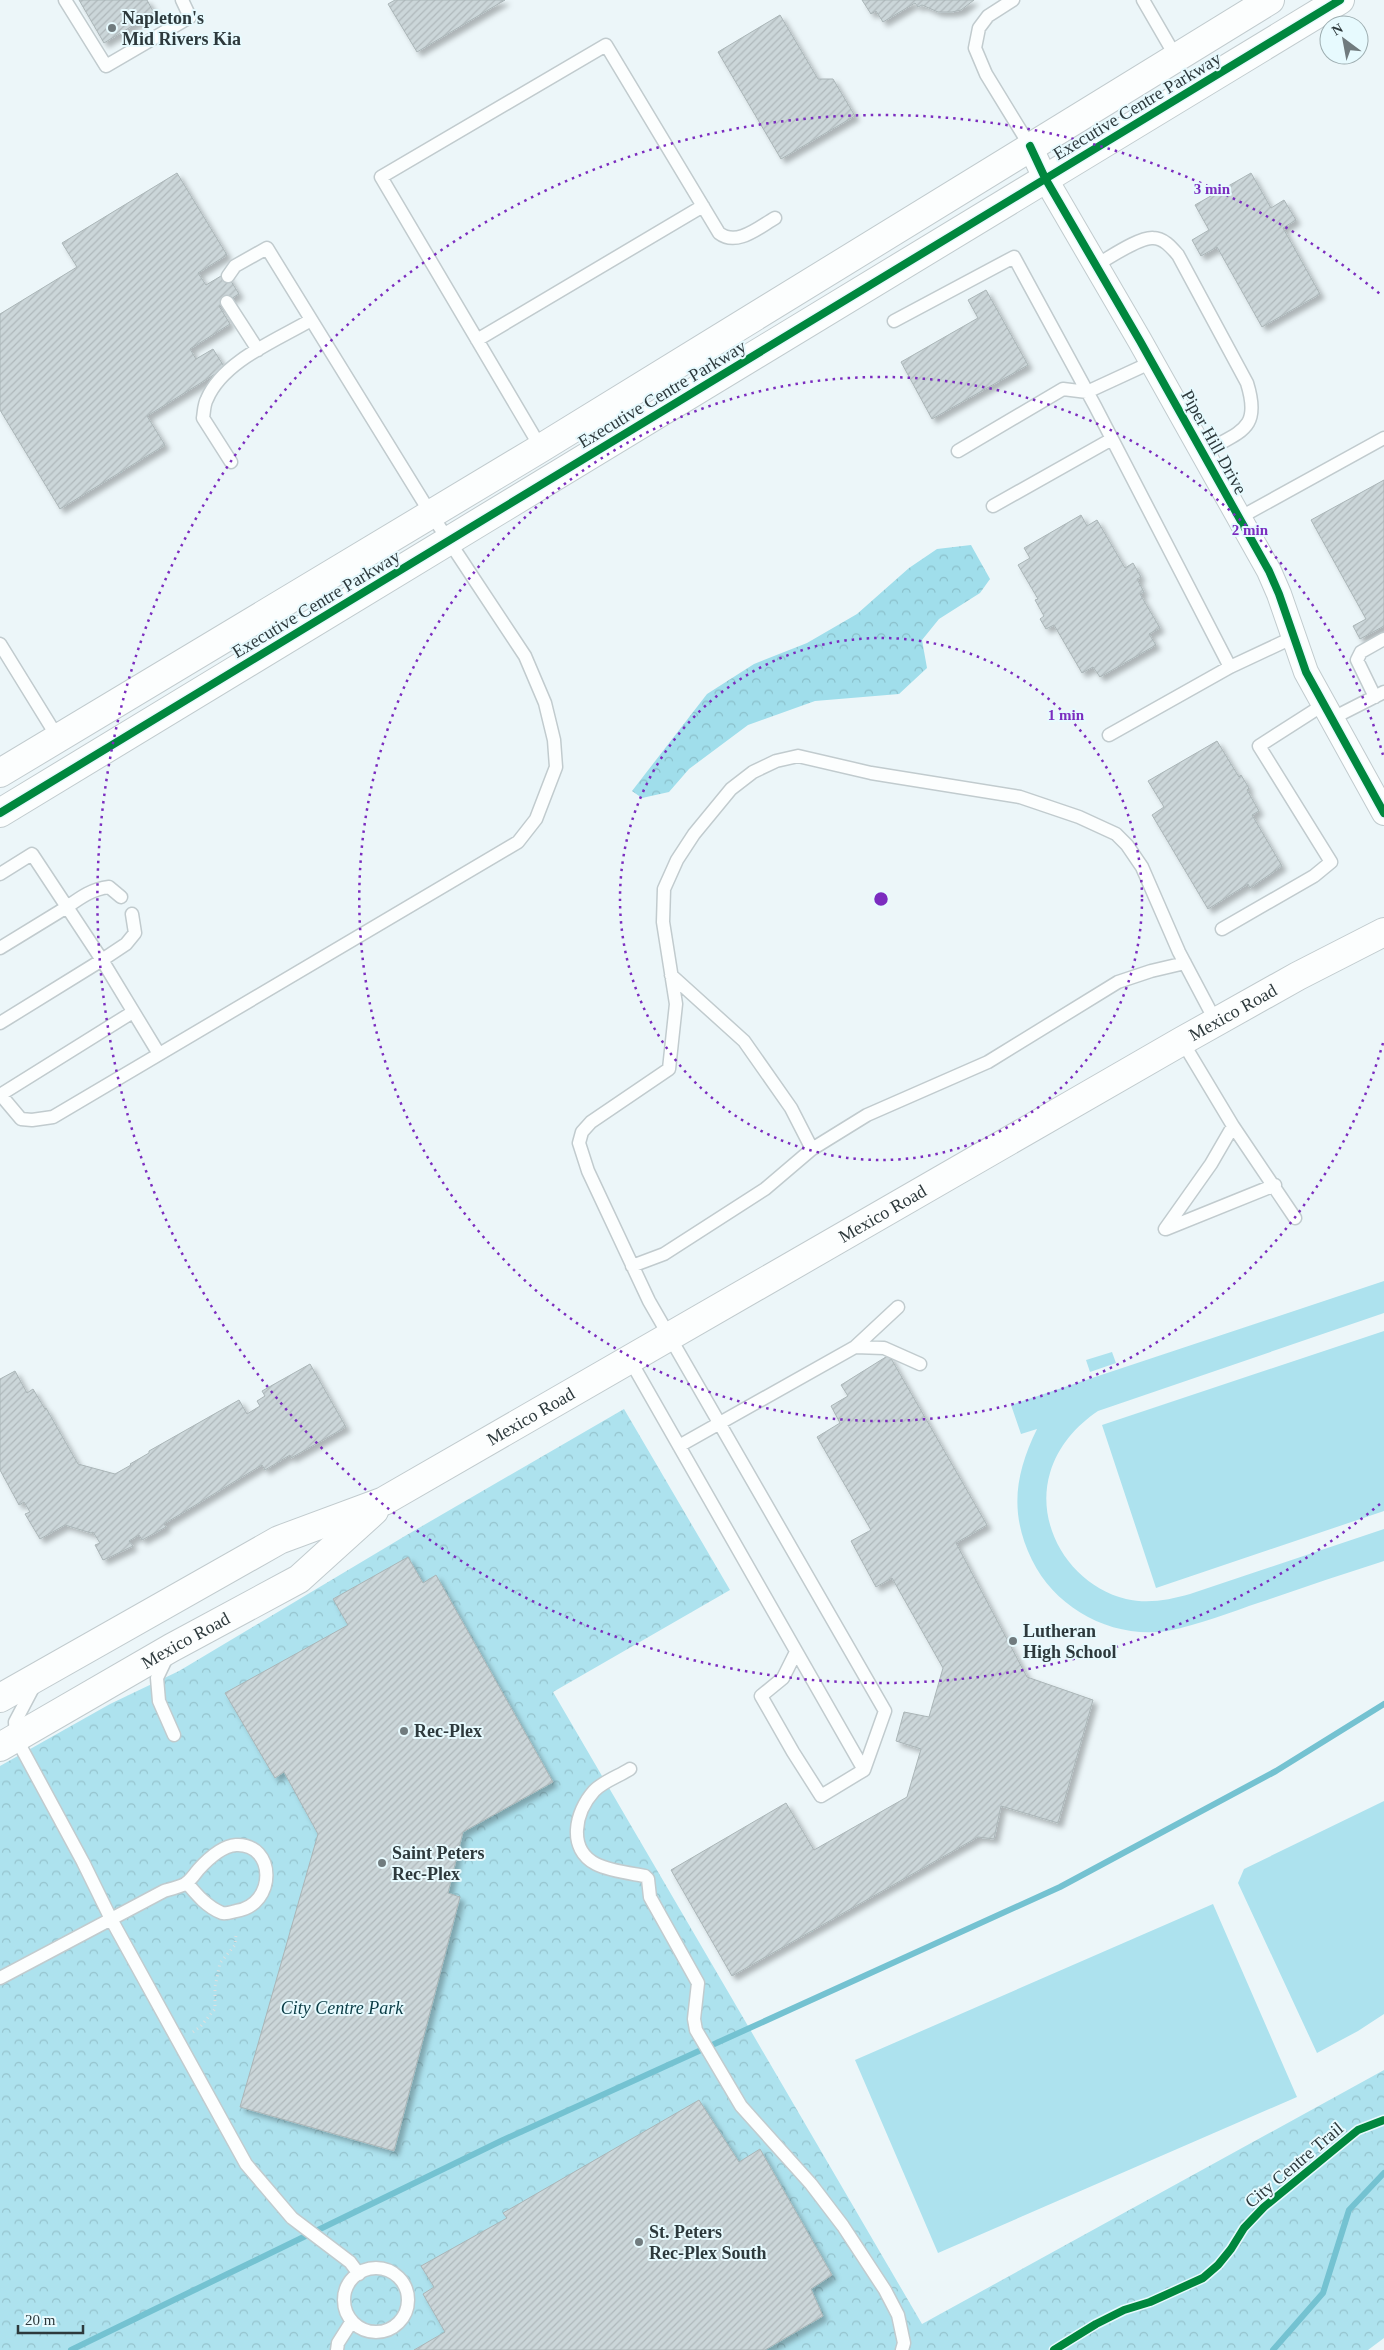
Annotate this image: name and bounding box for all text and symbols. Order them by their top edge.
place label: Napleton's Mid Rivers Kia [122,8,241,49]
north arrow [1319,15,1369,65]
text: N [1329,20,1346,38]
marker: Napleton's Mid Rivers Kia [106,22,118,34]
street label: Executive Centre Parkway [1050,48,1224,164]
text: 3 min [1194,181,1231,197]
street label: Executive Centre Parkway [575,336,749,452]
street label: Piper Hill Drive [1177,386,1251,498]
text: 2 min [1232,522,1269,538]
street label: Executive Centre Parkway [229,546,403,662]
text: 1 min [1048,707,1085,723]
centre of rings [872,890,890,908]
street label: Mexico Road [1185,980,1280,1045]
street label: Mexico Road [835,1181,930,1247]
street label: Mexico Road [483,1383,578,1449]
street label: Mexico Road [138,1608,233,1673]
place label: Lutheran High School [1023,1621,1117,1662]
marker: Lutheran High School [1007,1635,1019,1647]
place label: Rec-Plex [414,1721,482,1741]
marker: Rec-Plex [398,1725,410,1737]
place label: Saint Peters Rec-Plex [392,1843,484,1884]
marker: Saint Peters Rec-Plex [376,1857,388,1869]
park label: City Centre Park [281,1998,404,2018]
street label: City Centre Trail [1241,2118,1347,2212]
place label: St. Peters Rec-Plex South [649,2222,766,2263]
marker: St. Peters Rec-Plex South [633,2236,645,2248]
scale bar [18,2302,82,2334]
text: 20 m [25,2312,56,2328]

